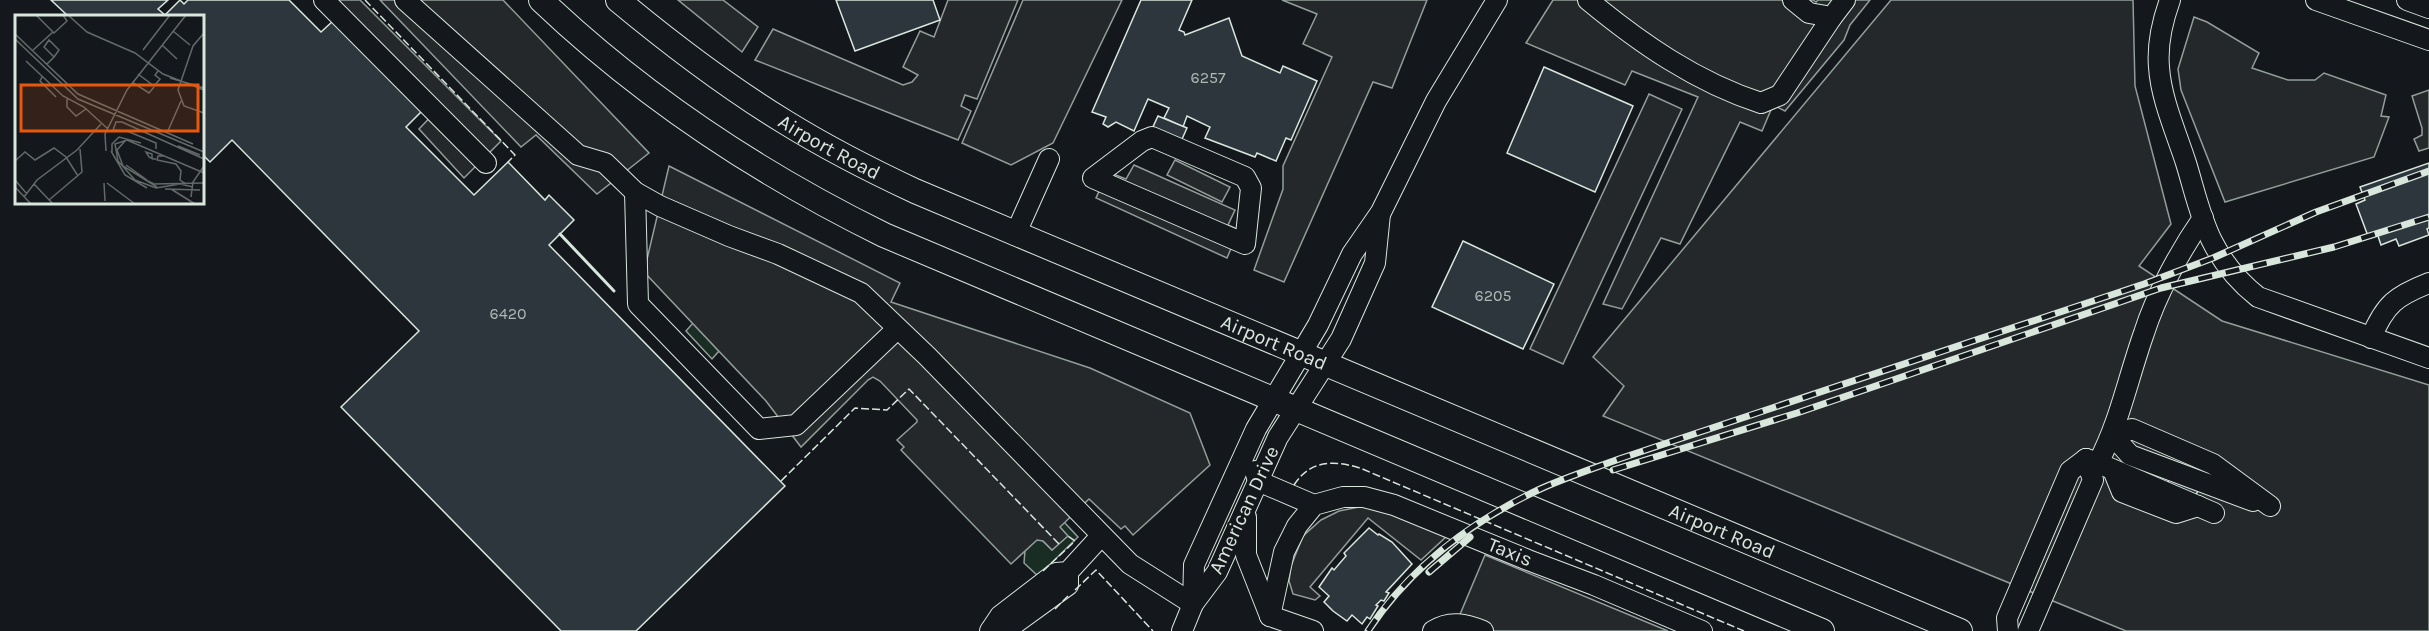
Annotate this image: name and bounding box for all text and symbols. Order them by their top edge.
inset map [15,15,204,204]
house number: 6257 [1191,68,1226,87]
street label: Airport Road [774,109,884,184]
house number: 6205 [1475,286,1511,305]
house number: 6420 [490,304,526,323]
street label: Airport Road [1218,310,1331,375]
street label: American Drive [1204,442,1284,578]
street label: Airport Road [1666,498,1779,563]
street label: Taxis [1484,533,1536,571]

